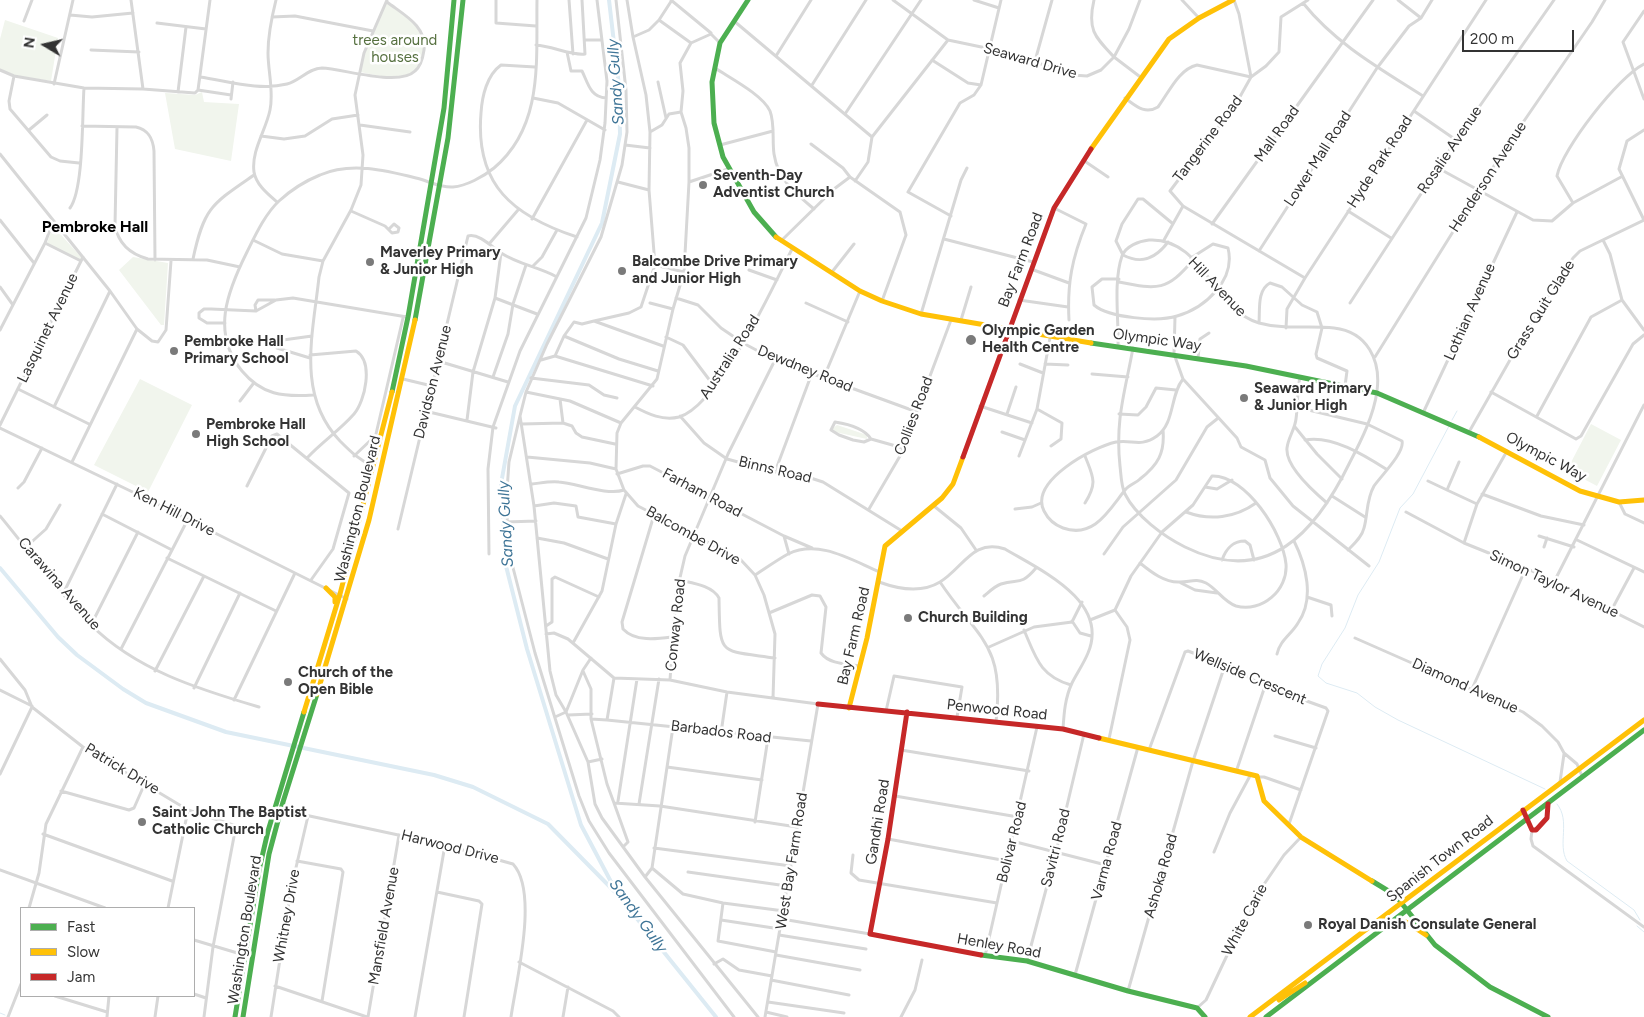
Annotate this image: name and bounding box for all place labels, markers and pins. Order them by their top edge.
place label: Seventh-Day Adventist Church [713,167,834,202]
marker: Seventh-Day Adventist Church [697,179,709,191]
place label: Maverley Primary & Junior High [380,244,501,279]
place label: Balcombe Drive Primary and Junior High [632,253,798,288]
marker: Maverley Primary & Junior High [364,256,376,268]
marker: Balcombe Drive Primary and Junior High [616,265,628,277]
place label: Olympic Garden Health Centre [982,322,1094,357]
place label: Pembroke Hall Primary School [184,333,289,368]
marker: Olympic Garden Health Centre [964,333,978,347]
marker: Pembroke Hall Primary School [168,345,180,357]
place label: Seaward Primary & Junior High [1254,380,1372,415]
marker: Seaward Primary & Junior High [1238,392,1250,404]
place label: Pembroke Hall High School [206,416,306,451]
marker: Pembroke Hall High School [190,428,202,440]
place label: Church Building [918,609,1028,627]
marker: Church Building [902,612,914,624]
place label: Church of the Open Bible [298,664,393,699]
marker: Church of the Open Bible [282,676,294,688]
place label: Saint John The Baptist Catholic Church [152,804,307,839]
marker: Saint John The Baptist Catholic Church [136,816,148,828]
place label: Royal Danish Consulate General [1318,916,1537,934]
marker: Royal Danish Consulate General [1302,919,1314,931]

